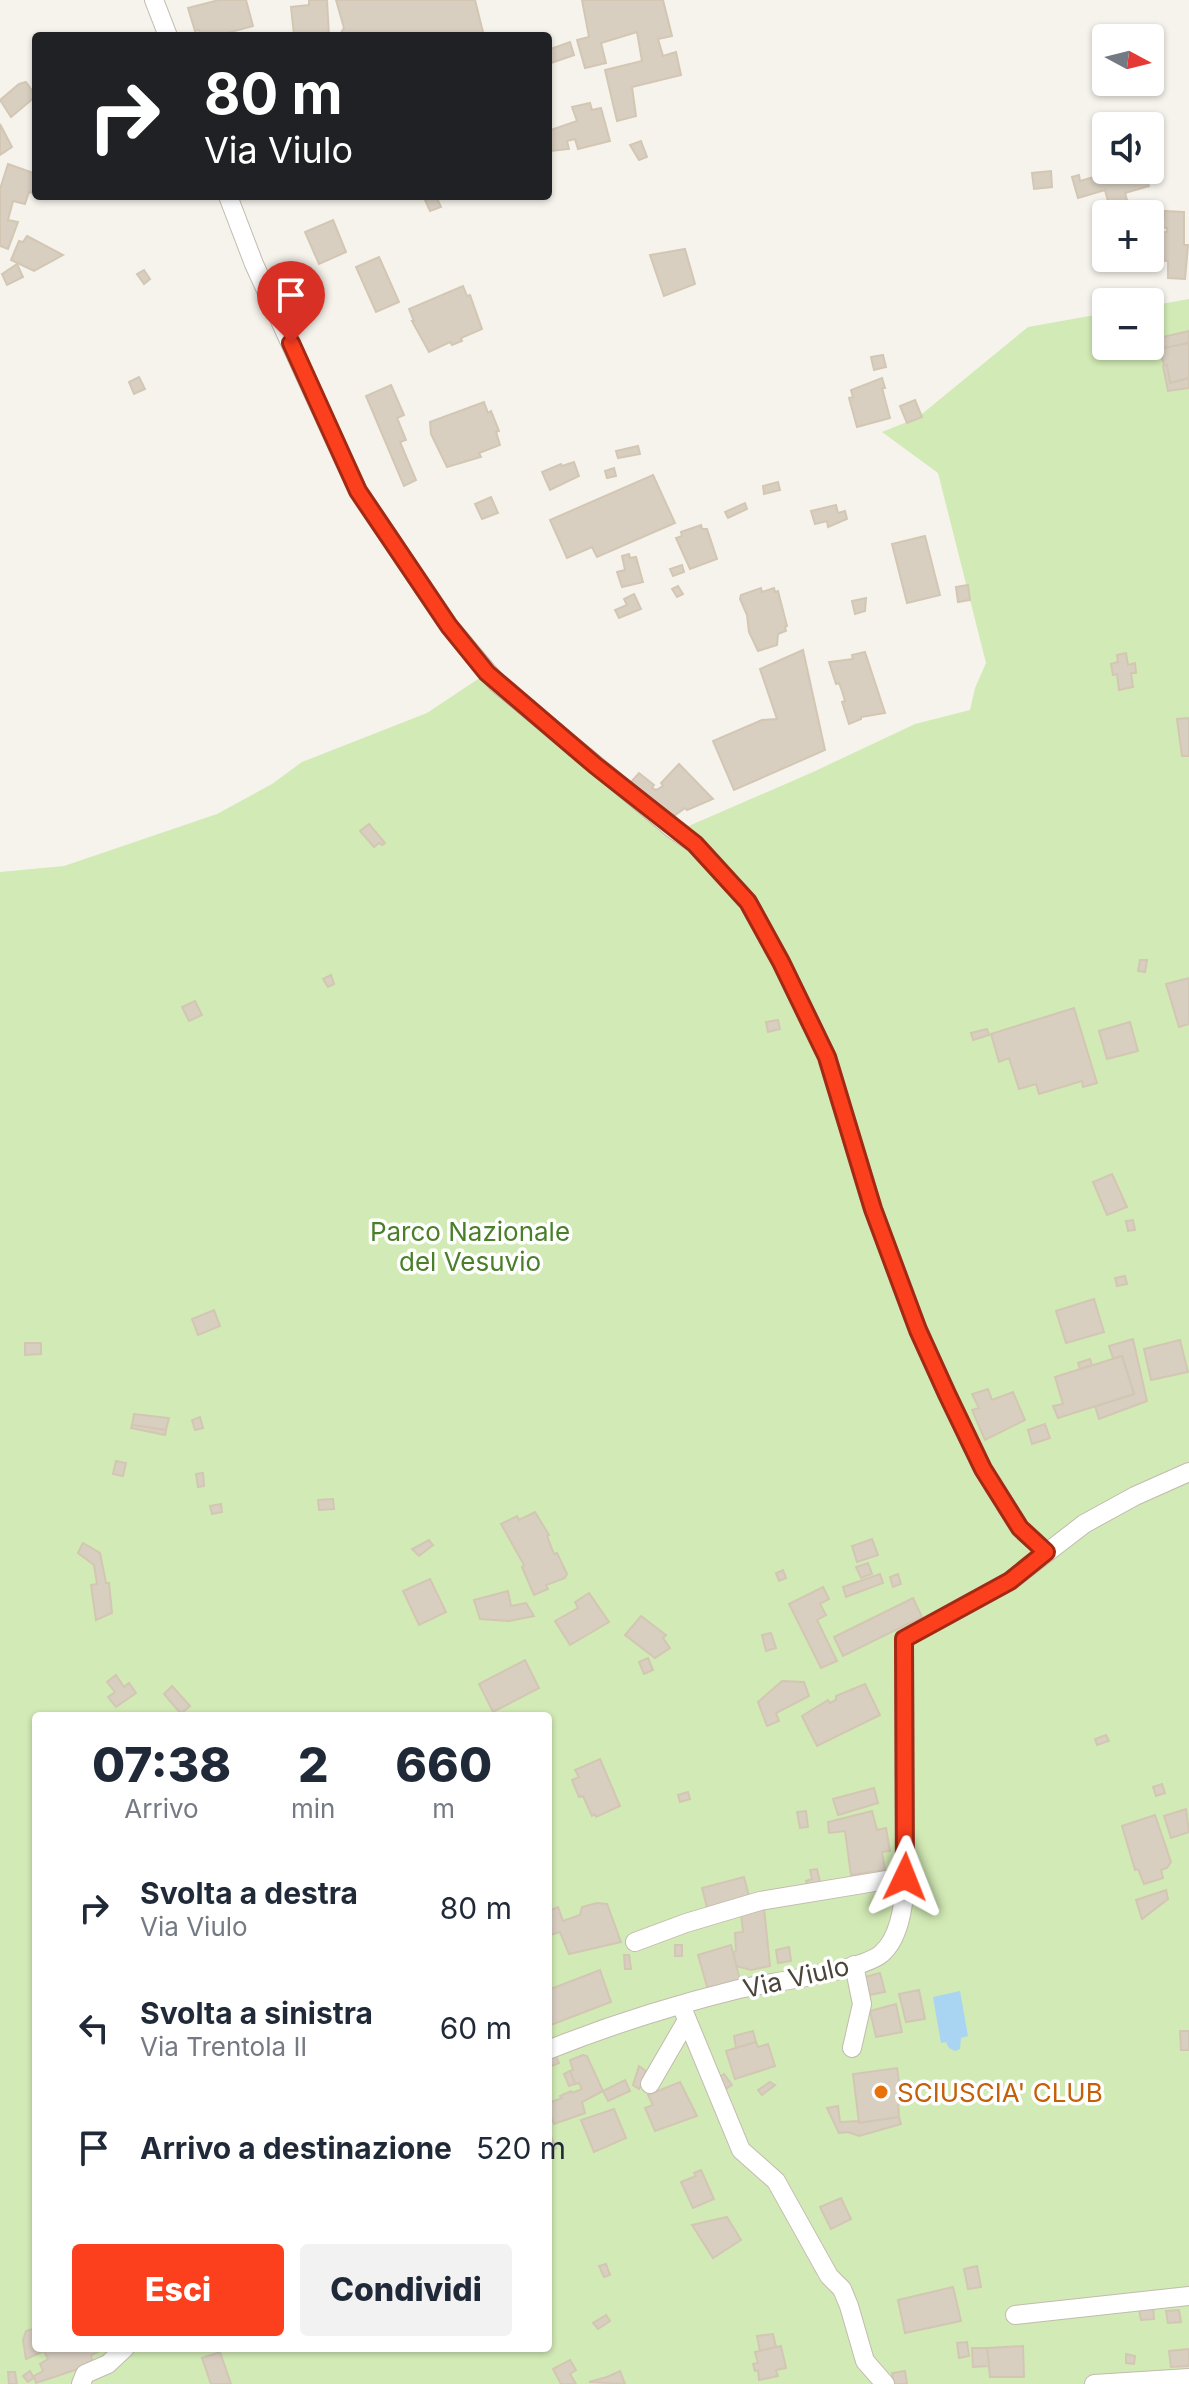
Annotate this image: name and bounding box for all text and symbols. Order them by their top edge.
north arrow [1092,24,1164,96]
map controls [1092,24,1164,360]
text: 80 m [204,60,343,128]
icon: right [72,64,176,168]
button: sound [1092,112,1164,184]
text: Via Viulo [204,128,353,172]
button: + [1092,200,1164,272]
pin [257,261,325,343]
icon: arrive [269,273,313,317]
button: − [1092,288,1164,360]
park label: Parco Nazionale del Vesuvio [370,1216,570,1277]
text: 07:38 [92,1735,231,1794]
text: 2 [298,1735,329,1794]
text: 660 [395,1735,492,1794]
text: Arrivo [124,1793,199,1824]
text: min [291,1793,335,1824]
text: m [432,1793,455,1824]
position arrow [863,1835,947,1919]
text: Svolta a destra [140,1875,358,1911]
icon: right [72,1886,116,1930]
text: 80 m [440,1890,512,1926]
text: Via Viulo [140,1911,248,1942]
street label: Via Viulo [740,1950,852,2004]
text: Svolta a sinistra [140,1995,373,2031]
icon: left [72,2006,116,2050]
text: 60 m [440,2010,512,2046]
text: Via Trentola II [140,2031,307,2062]
place label: SCIUSCIA' CLUB [897,2077,1103,2108]
marker: SCIUSCIA' CLUB [872,2083,890,2101]
icon: arrive [72,2126,116,2170]
text: Arrivo a destinazione [140,2130,452,2166]
text: 520 m [476,2130,566,2166]
button: Esci [72,2244,284,2336]
button: Condividi [300,2244,512,2336]

